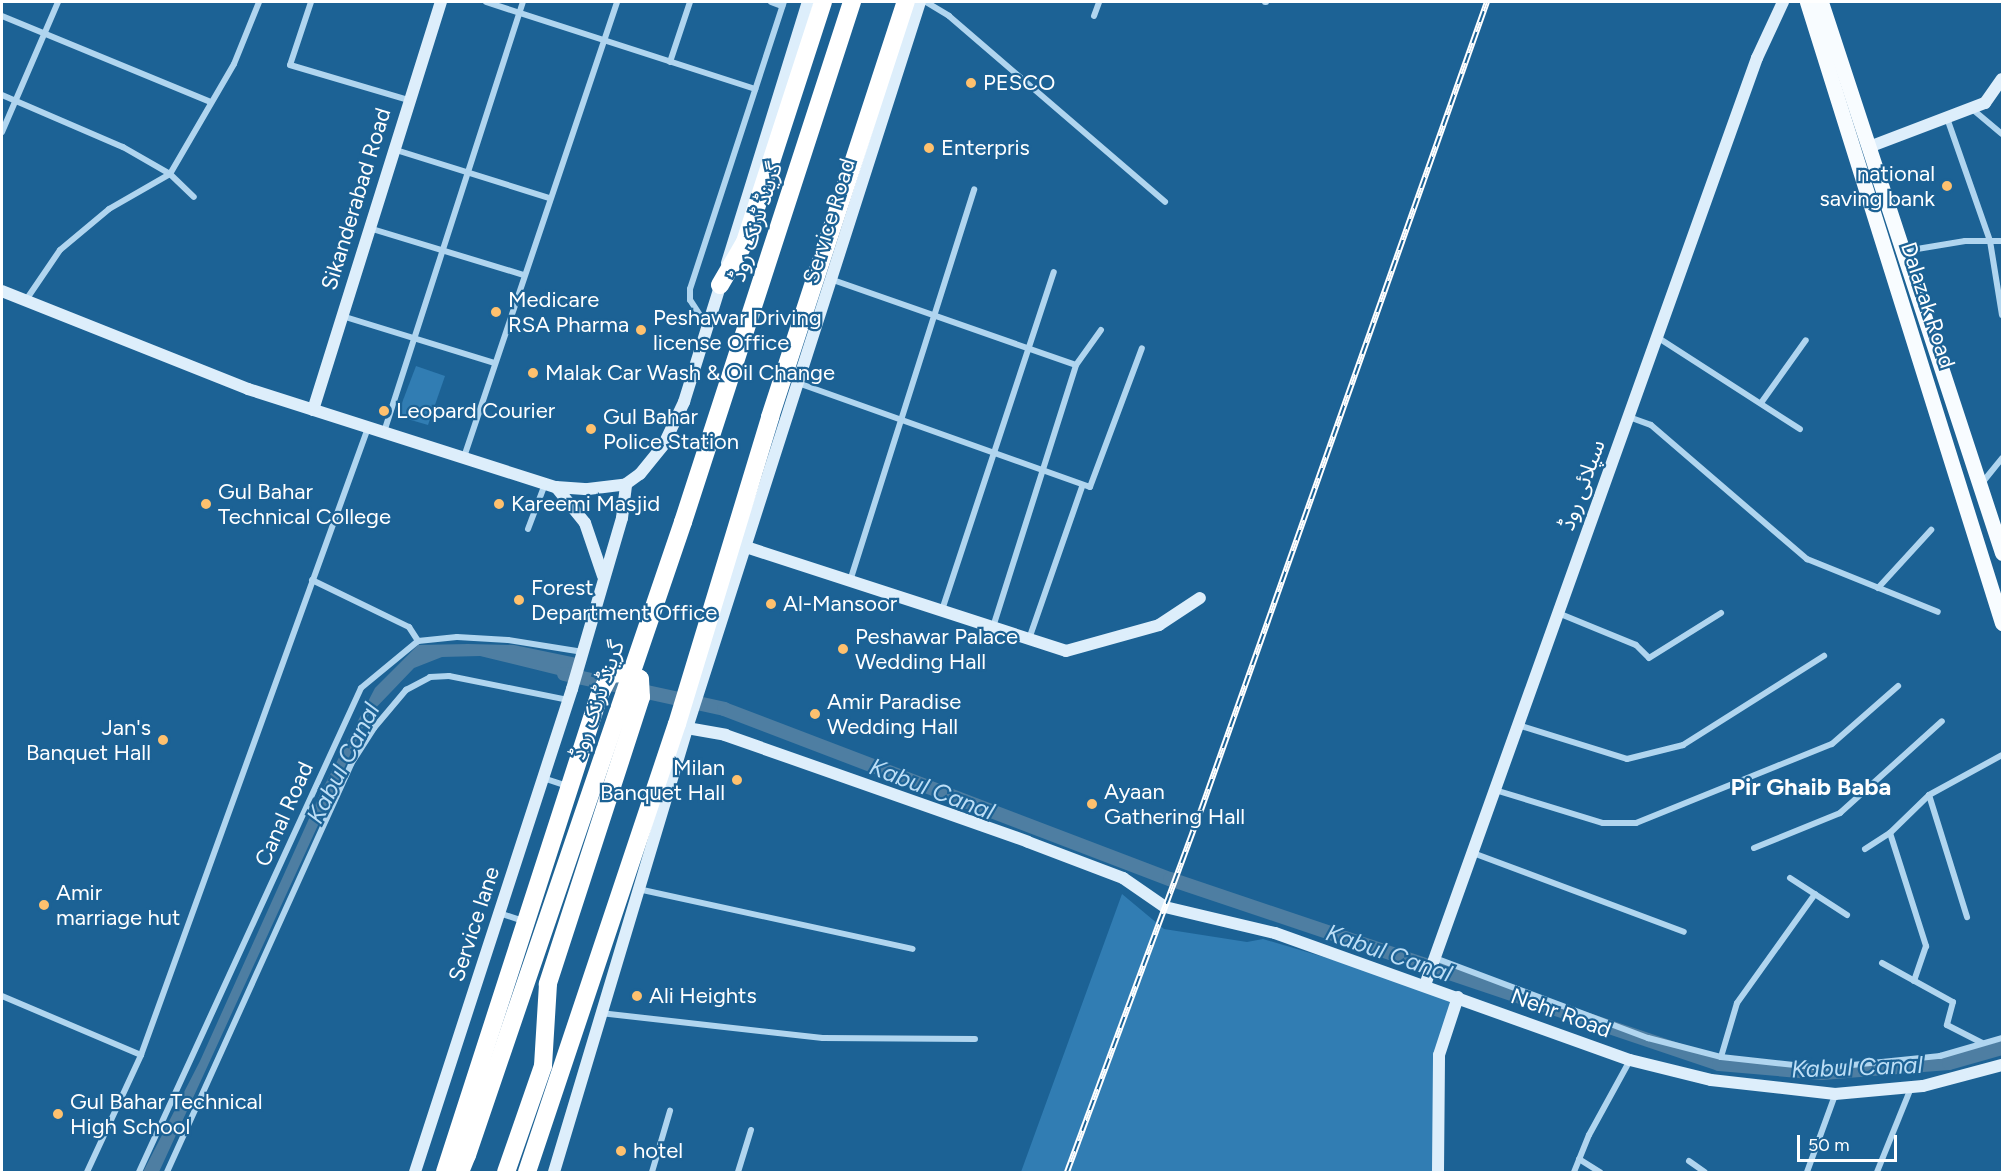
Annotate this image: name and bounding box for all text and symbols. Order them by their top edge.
place label: PESCO [983,70,1055,96]
marker: PESCO [964,76,978,90]
street label: Sikanderabad Road [316,105,396,293]
place label: Enterpris [941,135,1030,161]
marker: Enterpris [922,141,936,155]
street label: Service Road [797,155,861,287]
street label: گرینڈ ٹرنک روڈ [724,159,788,285]
place label: national saving bank [1819,160,1935,212]
marker: national saving bank [1940,179,1954,193]
street label: Dalazak Road [1895,239,1961,371]
place label: Medicare RSA Pharma [508,286,629,338]
place label: Peshawar Driving license Office [653,304,822,356]
marker: Medicare RSA Pharma [489,305,503,319]
marker: Peshawar Driving license Office [634,323,648,337]
place label: Malak Car Wash & Oil Change [545,360,835,386]
marker: Malak Car Wash & Oil Change [526,366,540,380]
place label: Leopard Courier [396,398,555,424]
place label: Gul Bahar Police Station [603,403,739,454]
marker: Leopard Courier [377,404,391,418]
marker: Gul Bahar Police Station [584,422,598,436]
street label: سپلائی روڈ [1553,436,1611,534]
place label: Gul Bahar Technical College [218,478,391,530]
place label: Kareemi Masjid [511,491,660,517]
marker: Gul Bahar Technical College [199,497,213,511]
marker: Kareemi Masjid [492,497,506,511]
place label: Forest Department Office [531,574,717,626]
place label: Al-Mansoor [783,591,897,617]
marker: Forest Department Office [512,593,526,607]
marker: Al-Mansoor [764,597,778,611]
place label: Peshawar Palace Wedding Hall [855,623,1018,674]
street label: گرینڈ ٹرنک روڈ [564,637,630,763]
marker: Peshawar Palace Wedding Hall [836,642,850,656]
place label: Amir Paradise Wedding Hall [827,688,961,740]
water label: Kabul Canal [300,698,386,828]
marker: Amir Paradise Wedding Hall [808,707,822,721]
place label: Jan's Banquet Hall [26,714,151,766]
marker: Jan's Banquet Hall [156,733,170,747]
water label: Kabul Canal [865,752,999,826]
place label: Milan Banquet Hall [600,754,725,806]
street label: Canal Road [249,758,319,870]
marker: Milan Banquet Hall [730,773,744,787]
district label: Pir Ghaib Baba [1731,773,1891,801]
place label: Ayaan Gathering Hall [1104,778,1245,830]
marker: Ayaan Gathering Hall [1085,797,1099,811]
street label: Service lane [443,863,505,985]
place label: Amir marriage hut [56,879,180,930]
marker: Amir marriage hut [37,898,51,912]
water label: Kabul Canal [1322,918,1456,988]
place label: Ali Heights [649,983,757,1009]
street label: Nehr Road [1507,983,1615,1043]
marker: Ali Heights [630,989,644,1003]
water label: Kabul Canal [1791,1050,1923,1084]
place label: Gul Bahar Technical High School [70,1088,263,1140]
marker: Gul Bahar Technical High School [51,1107,65,1121]
scale bar [1800,1123,1900,1161]
text: 50 m [1808,1134,1850,1156]
place label: hotel [633,1138,683,1164]
marker: hotel [614,1144,628,1158]

